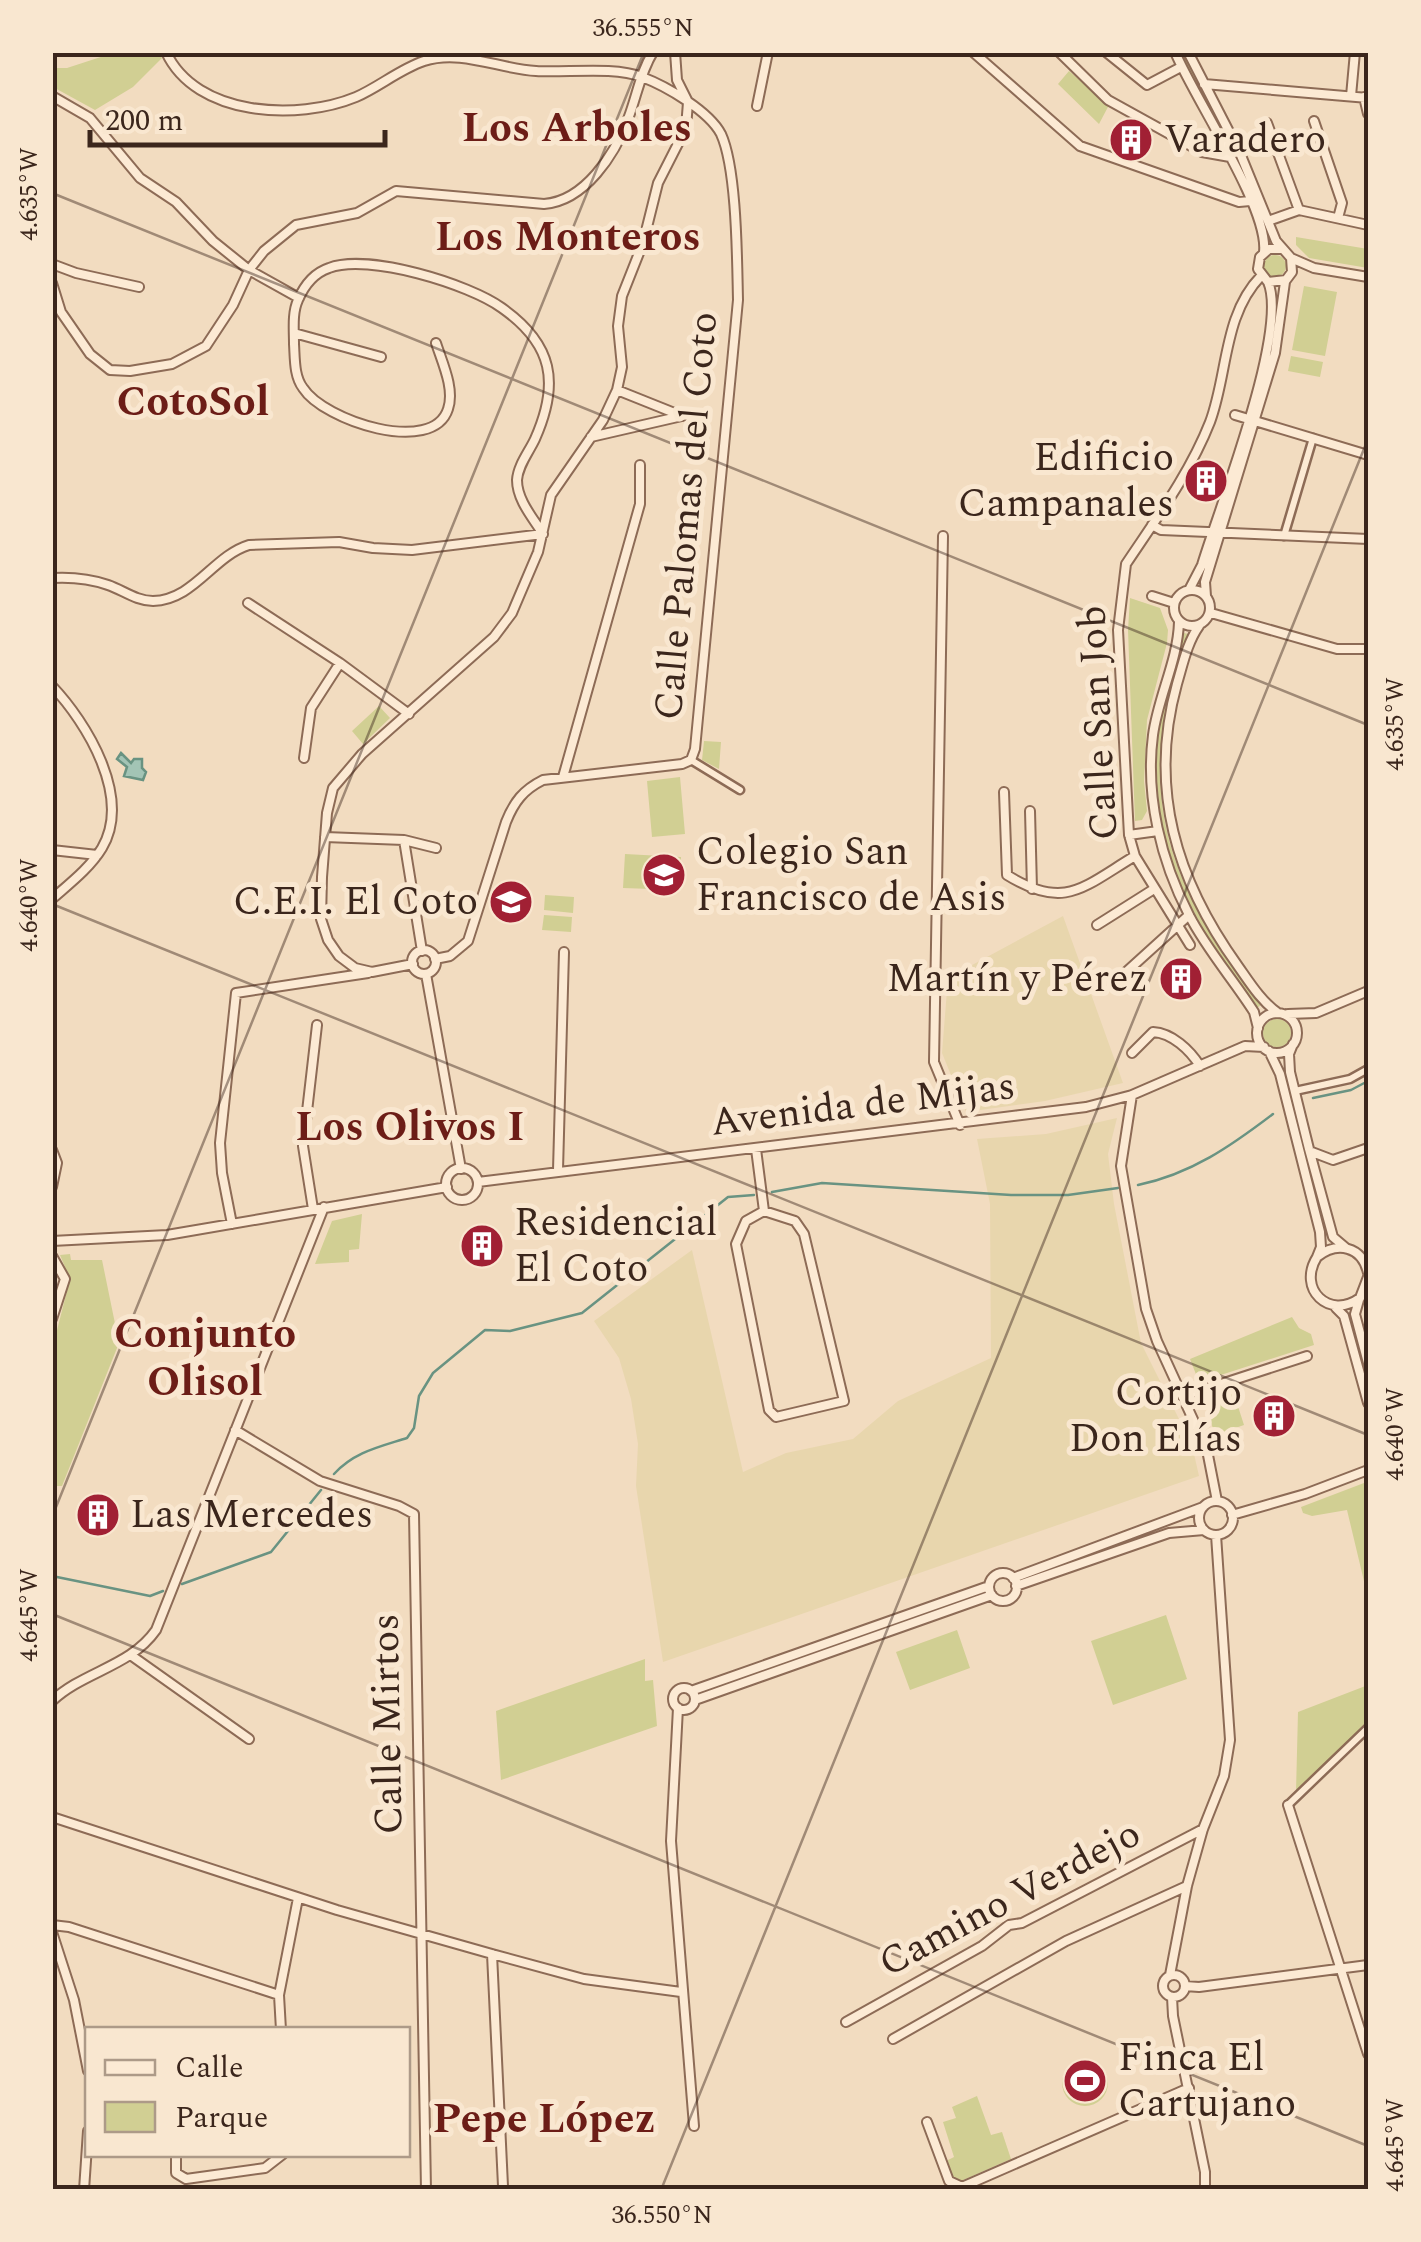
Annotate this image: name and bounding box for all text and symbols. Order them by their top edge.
text: 36.555°N [592,10,694,48]
scale bar [90,85,385,147]
district label: Los Arboles [462,97,692,160]
text: 200 m [105,98,183,144]
place label: Varadero [1164,110,1326,171]
building icon: Varadero [1108,117,1154,163]
text: 4.635°W [11,147,49,241]
district label: Los Monteros [435,206,701,269]
street label: Calle Palomas del Coto [639,309,735,723]
district label: CotoSol [116,371,270,434]
place label: Edificio Campanales [958,428,1174,535]
building icon: Edificio Campanales [1183,458,1229,504]
street label: Calle San Job [1062,604,1136,842]
text: 4.635°W [1377,677,1415,771]
place label: Colegio San Francisco de Asis [696,822,1007,929]
school or university icon: Colegio San Francisco de Asis [641,852,687,898]
text: 4.640°W [11,858,49,952]
place label: C.E.I. El Coto [233,872,478,933]
school or university icon: C.E.I. El Coto [488,879,534,925]
place label: Martín y Pérez [886,949,1148,1010]
building icon: Martín y Pérez [1158,956,1204,1002]
street label: Avenida de Mijas [707,1056,1019,1154]
district label: Los Olivos I [295,1096,525,1159]
place label: Residencial El Coto [514,1193,717,1300]
building icon: Residencial El Coto [459,1223,505,1269]
district label: Conjunto Olisol [114,1303,296,1414]
place label: Cortijo Don Elías [1069,1363,1242,1470]
text: 4.640°W [1377,1387,1415,1481]
building icon: Cortijo Don Elías [1251,1393,1297,1439]
place label: Las Mercedes [130,1485,373,1546]
building icon: Las Mercedes [75,1492,121,1538]
text: 4.645°W [11,1568,49,1662]
street label: Calle Mirtos [356,1613,420,1835]
street label: Camino Verdejo [868,1804,1152,1994]
legend [85,2027,410,2157]
place label: Finca El Cartujano [1118,2028,1296,2135]
text: Calle [175,2045,243,2091]
sports icon: Finca El Cartujano [1062,2058,1108,2104]
district label: Pepe López [432,2088,656,2151]
text: Parque [175,2095,268,2141]
text: 4.645°W [1377,2098,1415,2192]
text: 36.550°N [611,2197,713,2235]

